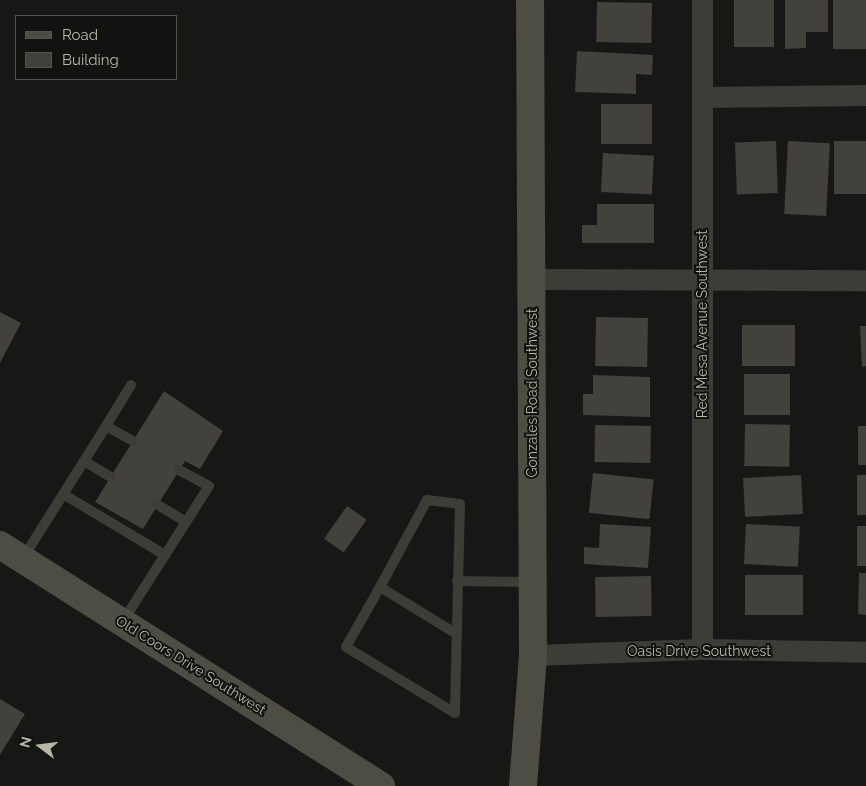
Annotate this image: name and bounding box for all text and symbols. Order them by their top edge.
legend [15,15,178,80]
text: Road [62,26,98,44]
text: Building [62,51,119,69]
street label: Red Mesa Avenue Southwest [694,229,710,419]
street label: Gonzales Road Southwest [524,308,540,478]
street label: Old Coors Drive Southwest [113,612,269,718]
street label: Oasis Drive Southwest [627,643,771,659]
north arrow [15,721,65,771]
text: N [16,735,35,749]

